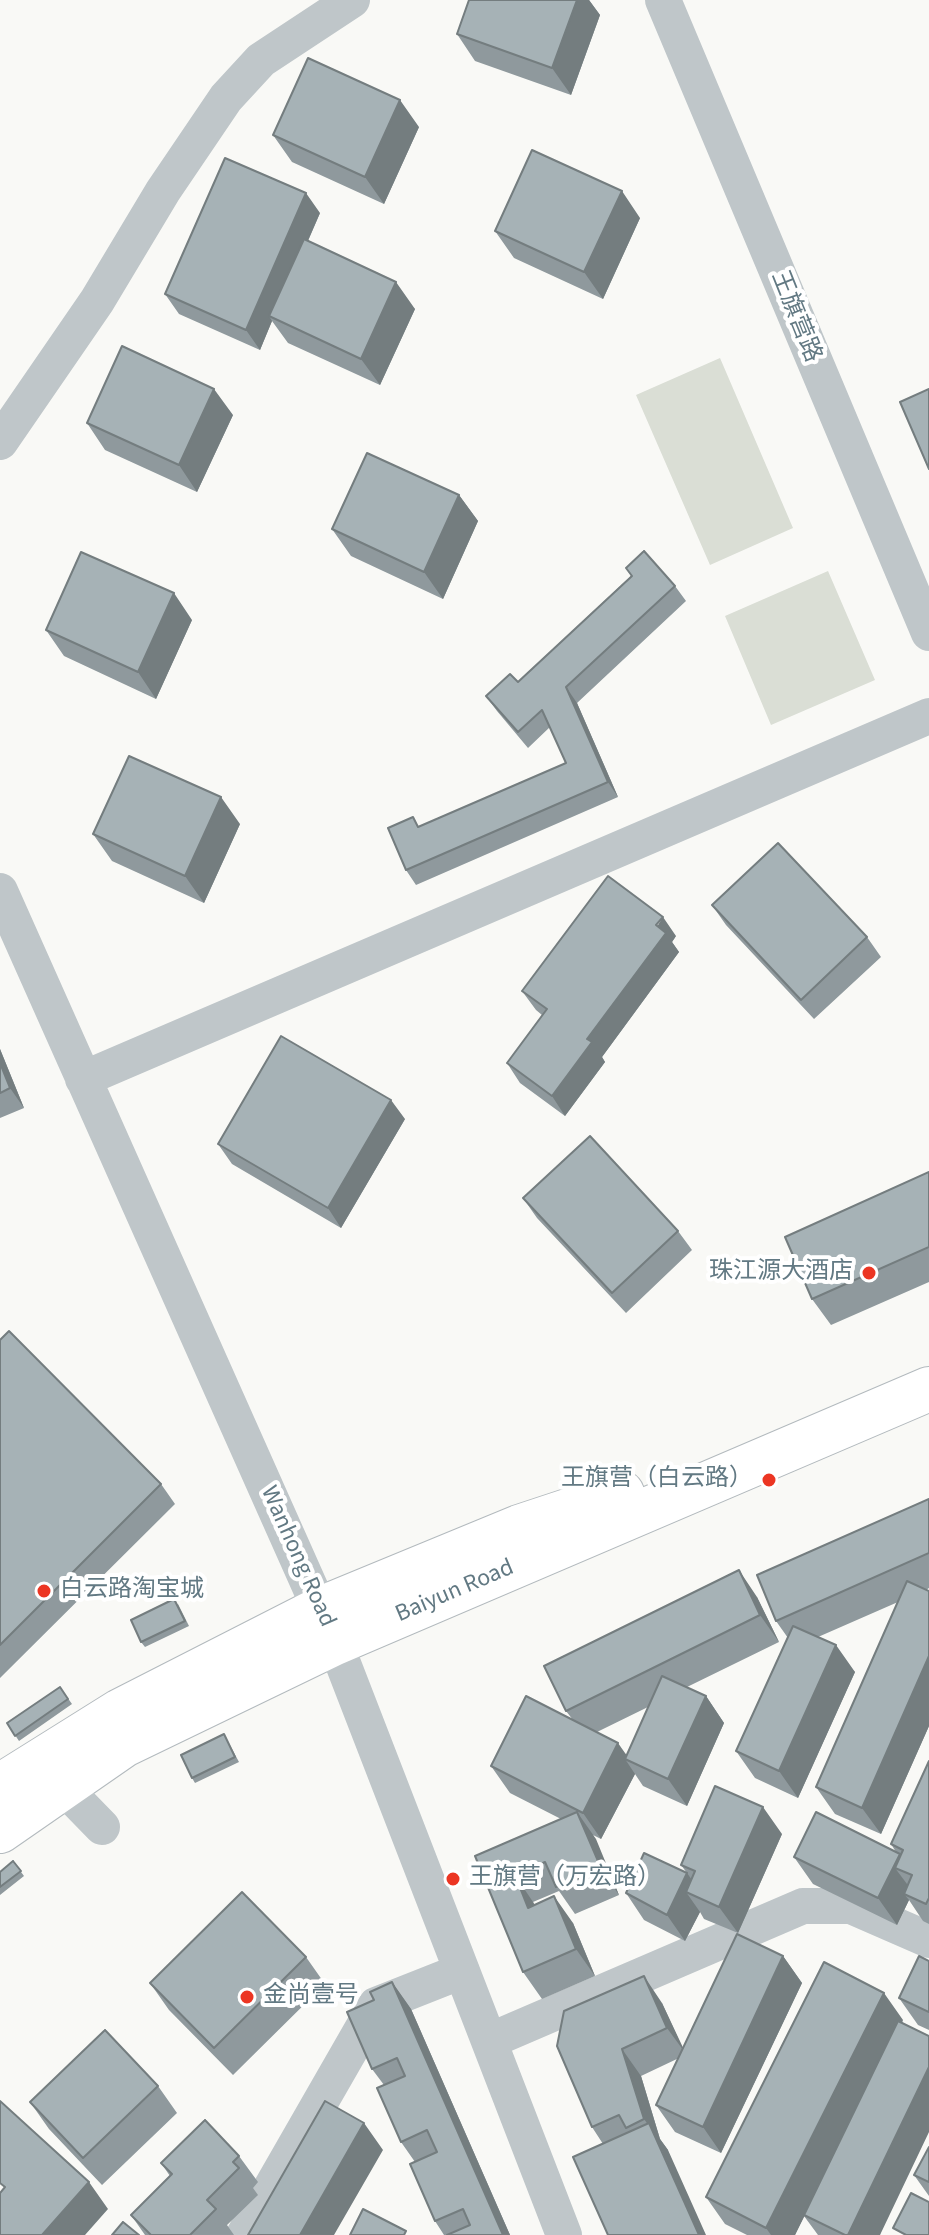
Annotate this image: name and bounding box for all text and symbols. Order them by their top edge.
street label: 王旗营路 [764,267,826,367]
place label: 珠江源大酒店 [709,1259,853,1287]
marker: 珠江源大酒店 [860,1264,878,1282]
place label: 王旗营（白云路） [561,1466,753,1494]
marker: 王旗营（白云路） [760,1471,778,1489]
street label: Wanhong Road [253,1482,341,1632]
street label: Baiyun Road [391,1554,519,1630]
place label: 白云路淘宝城 [60,1577,204,1605]
marker: 白云路淘宝城 [35,1582,53,1600]
place label: 王旗营（万宏路） [469,1865,661,1893]
marker: 王旗营（万宏路） [444,1870,462,1888]
place label: 金尚壹号 [263,1983,359,2011]
marker: 金尚壹号 [238,1988,256,2006]

